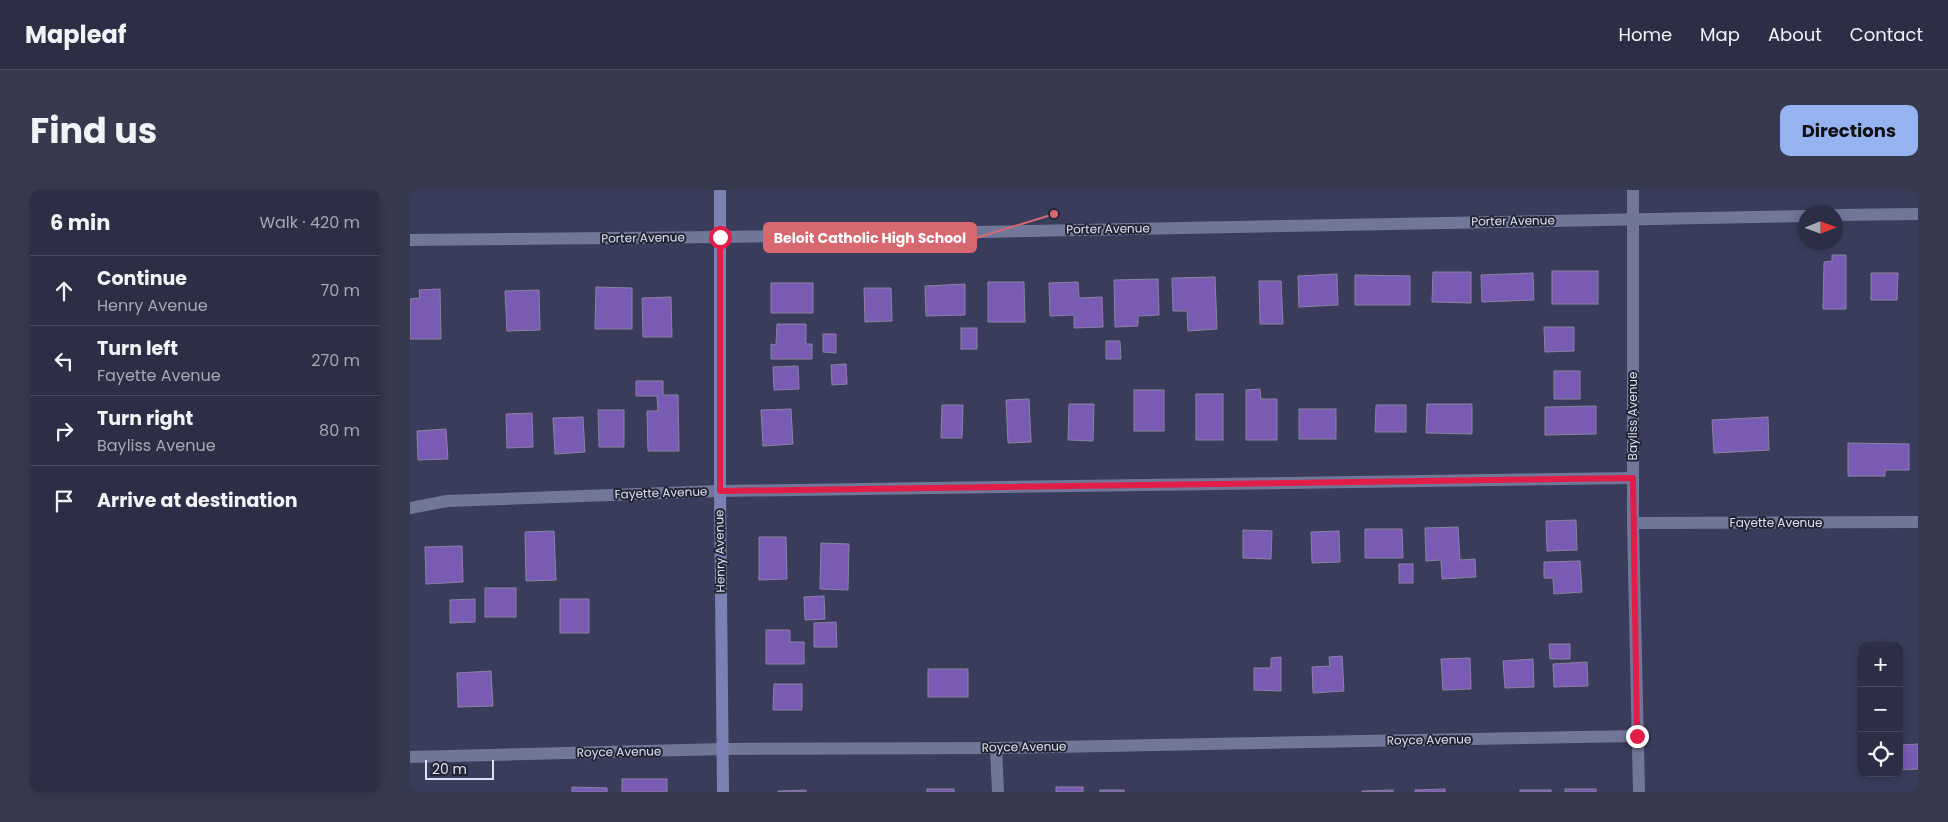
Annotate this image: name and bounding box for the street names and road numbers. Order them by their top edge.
street label: Porter Avenue [1471,211,1555,230]
street label: Porter Avenue [1066,219,1150,238]
street label: Porter Avenue [601,228,685,247]
street label: Bayliss Avenue [1624,372,1641,460]
street label: Fayette Avenue [614,482,708,503]
street label: Henry Avenue [710,509,729,593]
street label: Fayette Avenue [1730,514,1822,531]
street label: Royce Avenue [1386,730,1472,749]
street label: Royce Avenue [981,737,1067,756]
street label: Royce Avenue [576,742,662,761]

